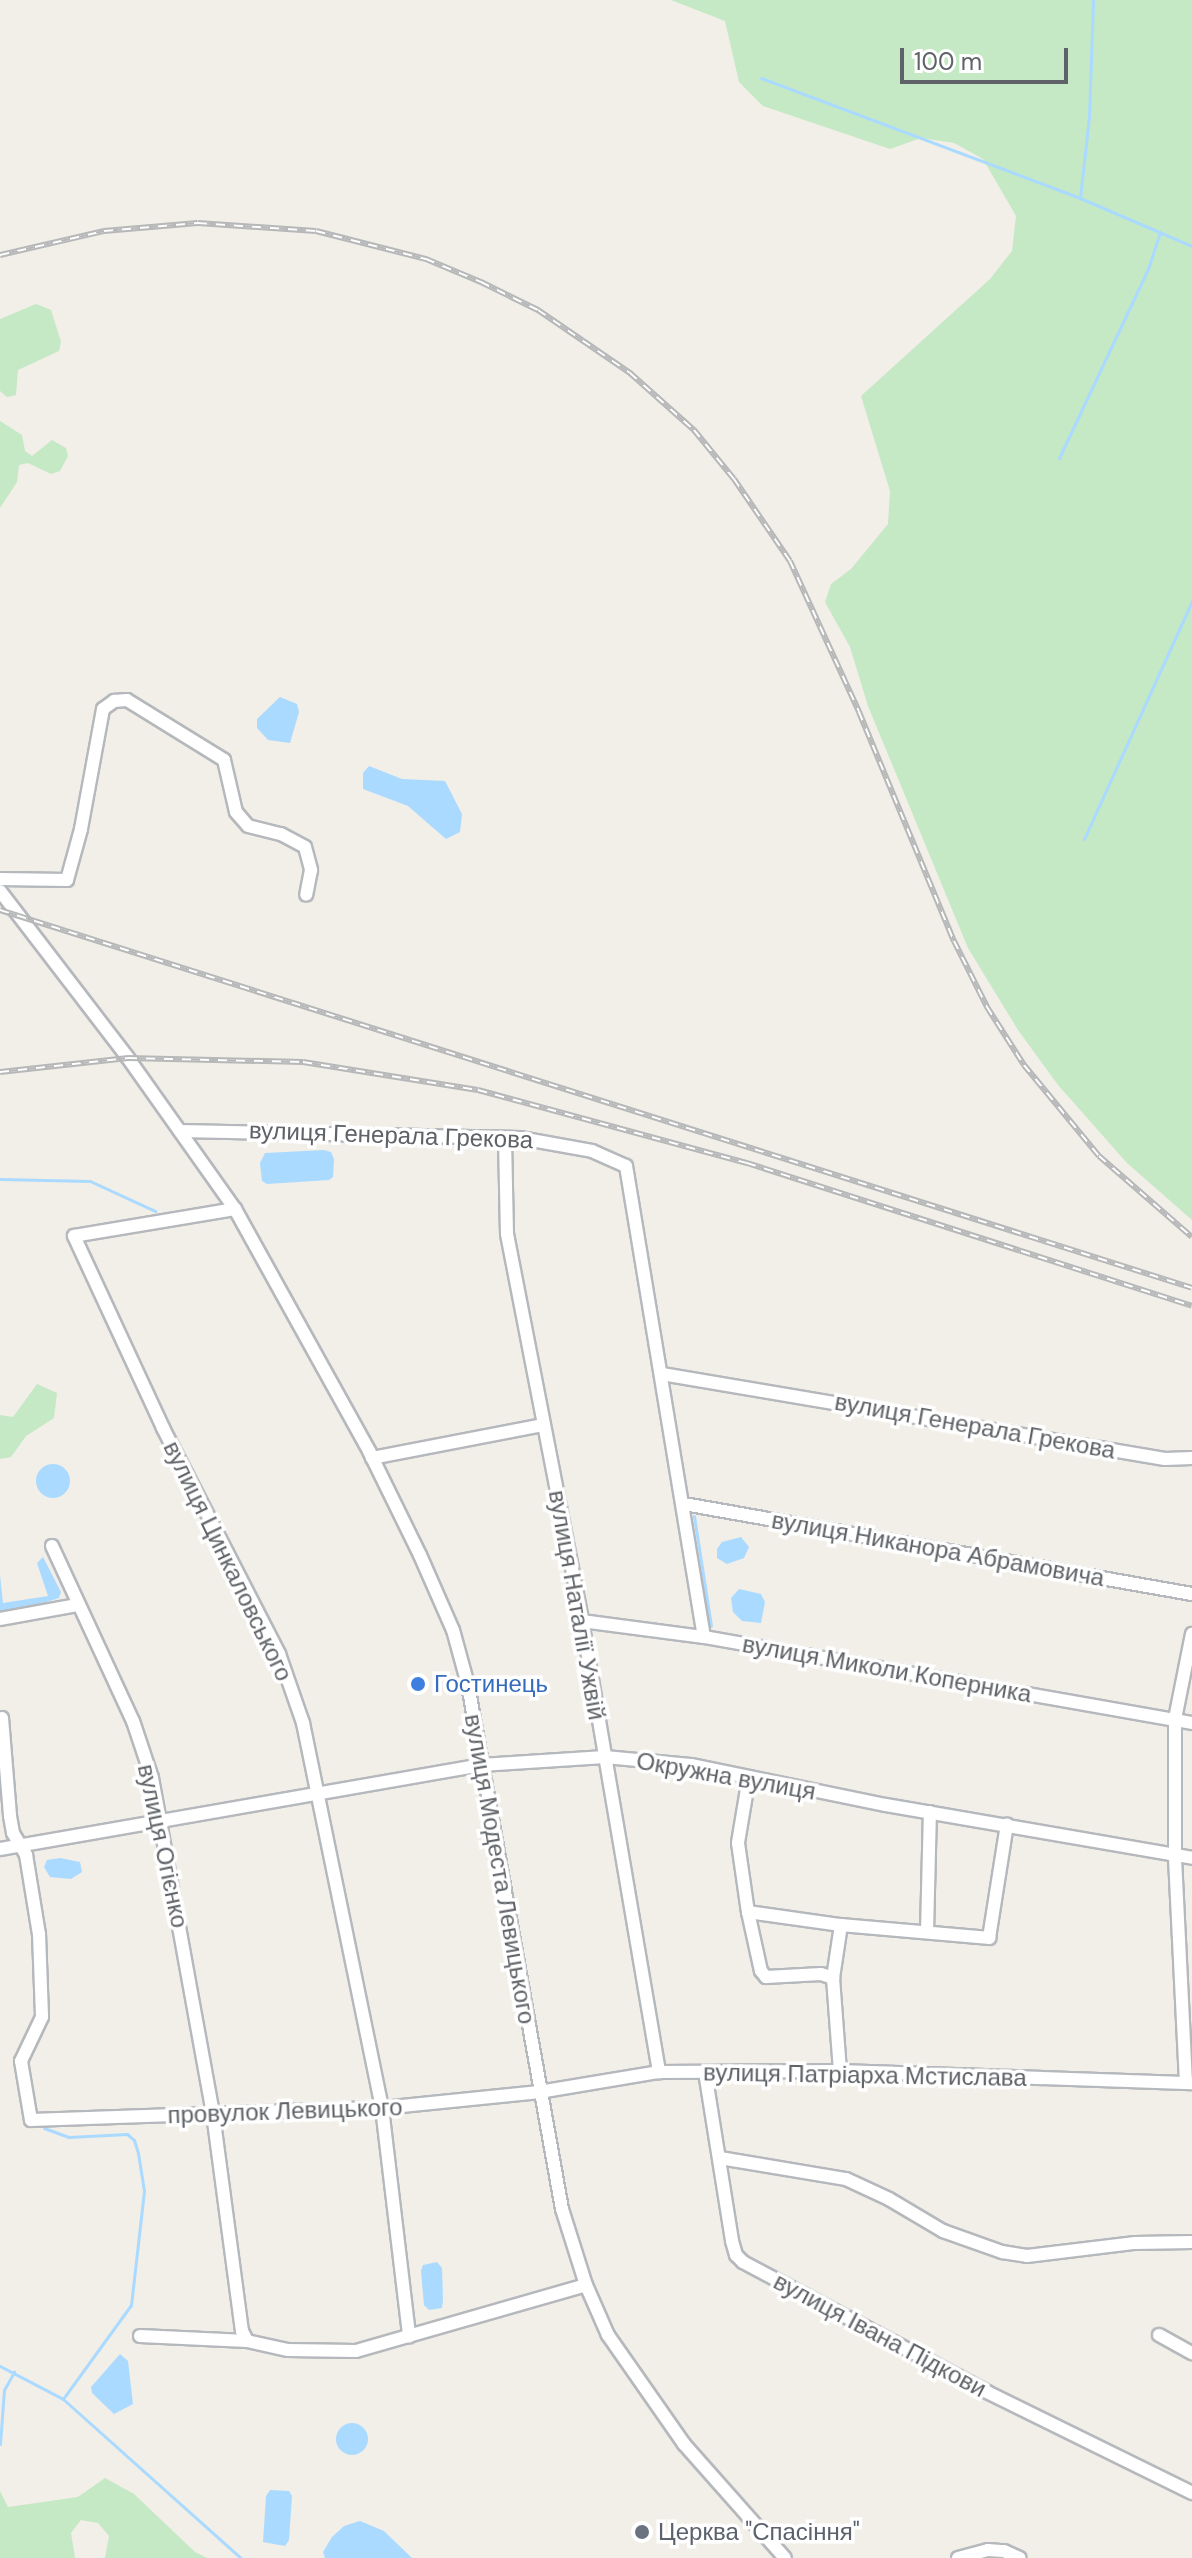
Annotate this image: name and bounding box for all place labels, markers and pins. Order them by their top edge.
place label: Гостинець [434,1670,548,1698]
marker: Гостинець [409,1675,427,1693]
place label: Церква "Спасіння" [658,2518,860,2546]
marker: Церква "Спасіння" [633,2523,651,2541]

